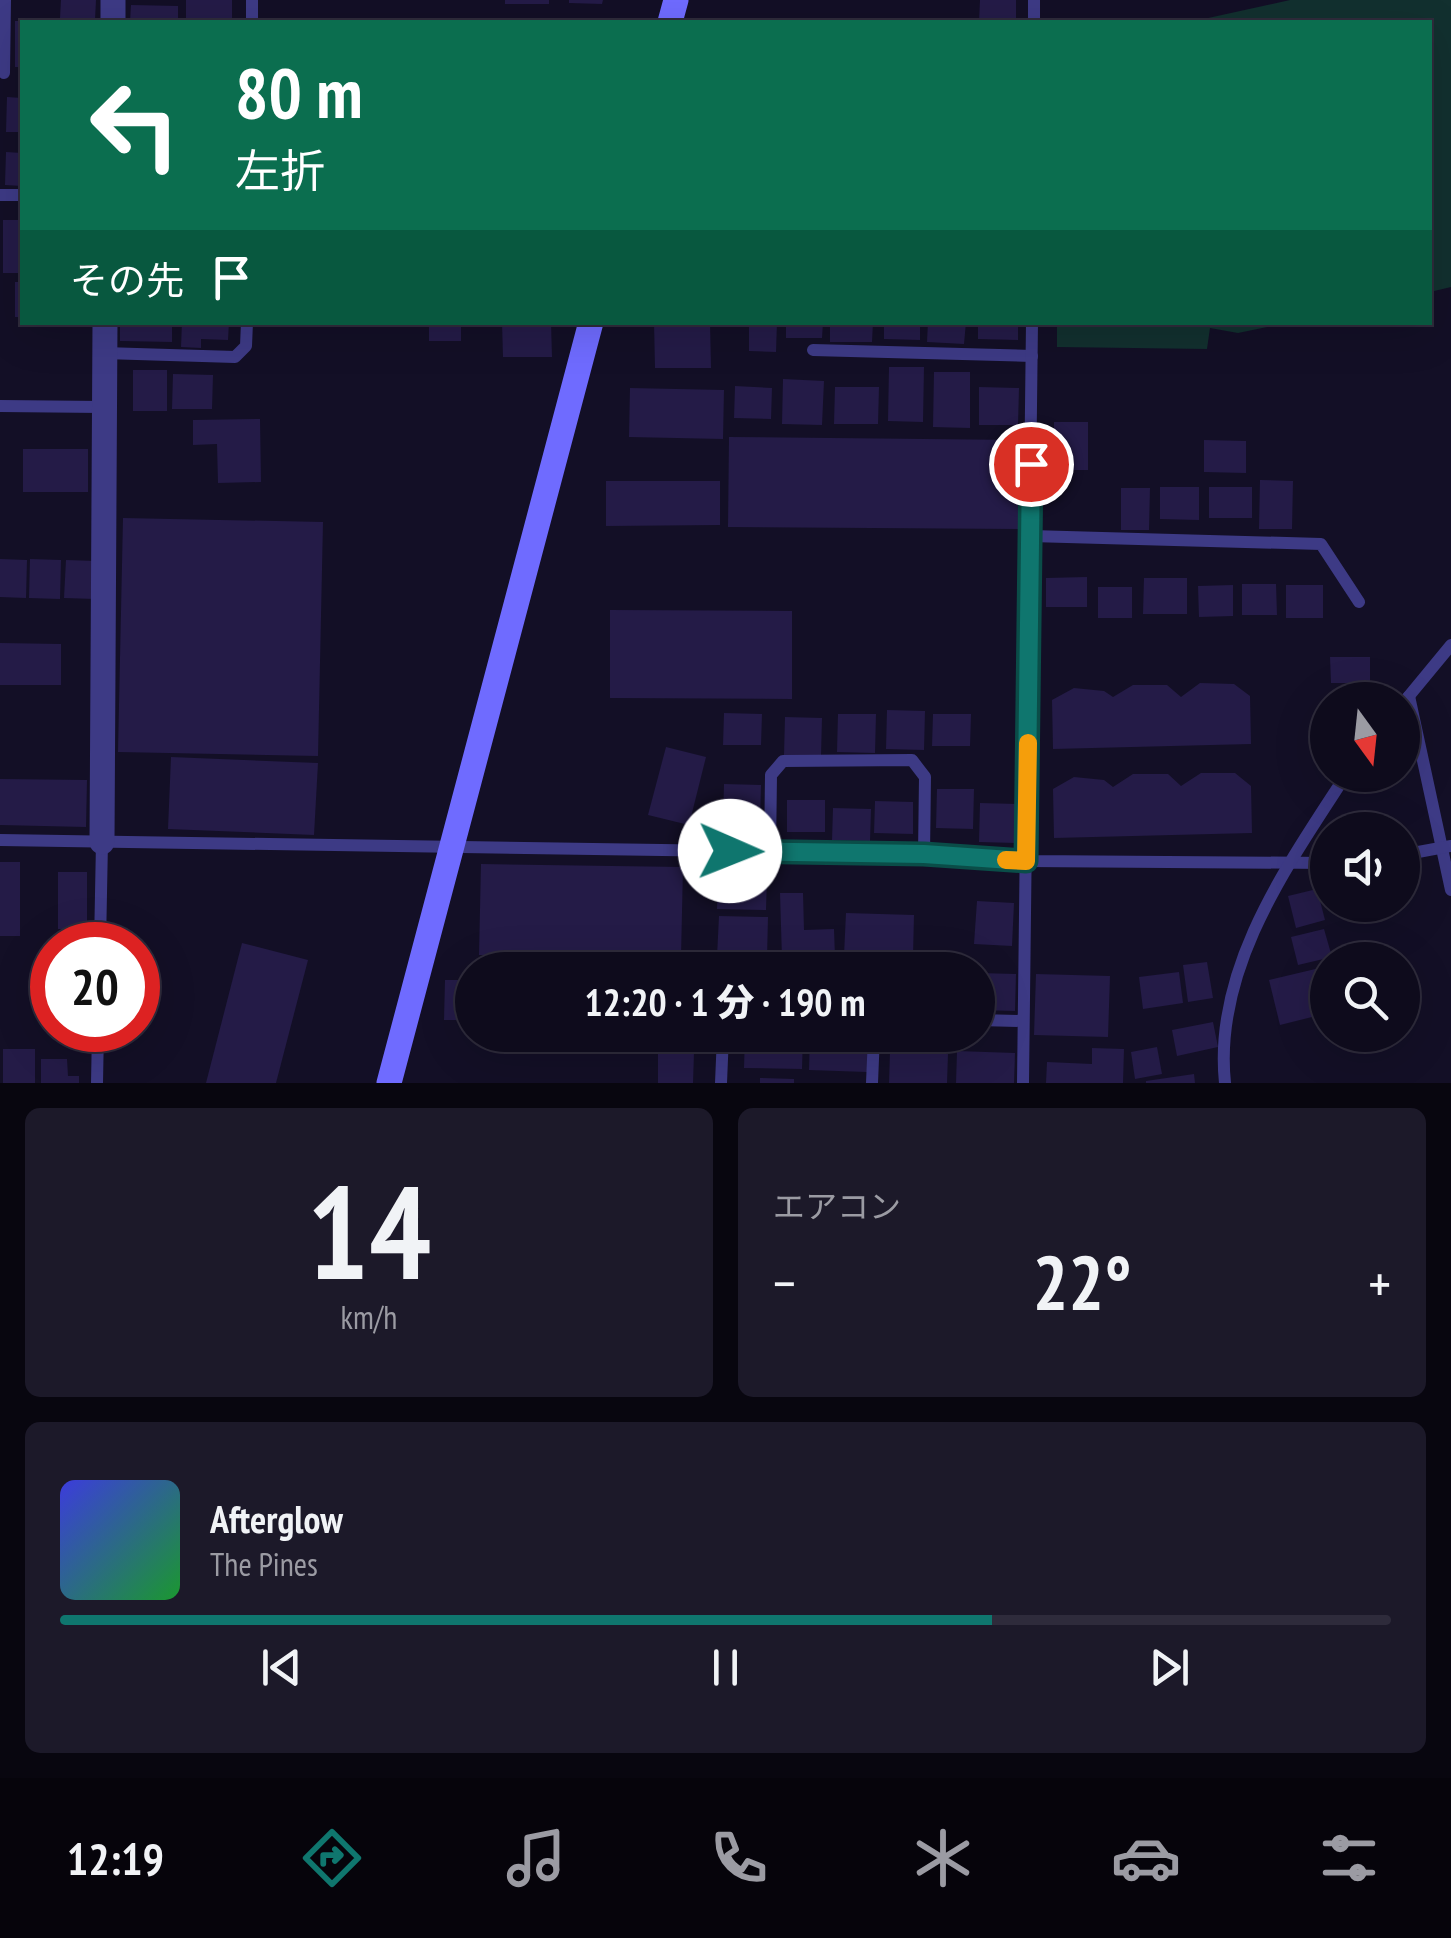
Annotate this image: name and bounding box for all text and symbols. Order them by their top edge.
text: 80 m [235,47,363,137]
icon: left [70,60,200,190]
text: 左折 [235,141,325,199]
icon: arrive [204,250,259,305]
text: その先 [70,255,184,304]
pin [989,422,1074,507]
icon: arrive [1004,437,1059,492]
north arrow [1310,682,1420,792]
map controls [1310,682,1420,1052]
position arrow [678,799,782,903]
button: sound [1310,812,1420,922]
speed limit sign: 20 [30,922,160,1052]
button: search [1310,942,1420,1052]
text: 12:20 · 1 分 · 190 m [585,977,865,1026]
text: 14 [307,1147,431,1315]
text: エアコン [773,1185,901,1227]
text: 22° [1032,1234,1132,1331]
text: − [773,1247,796,1318]
text: + [1368,1247,1391,1318]
text: km/h [341,1296,397,1338]
text: Afterglow [210,1494,343,1543]
text: The Pines [210,1543,318,1585]
icon: previous [254,1640,309,1695]
icon: pause [698,1640,753,1695]
icon: next [1142,1640,1197,1695]
icon: directions [297,1823,367,1893]
icon: music [501,1823,571,1893]
icon: phone [704,1823,774,1893]
icon: climate [908,1823,978,1893]
icon: car [1111,1823,1181,1893]
icon: filters [1314,1823,1384,1893]
text: 12:19 [67,1829,164,1887]

